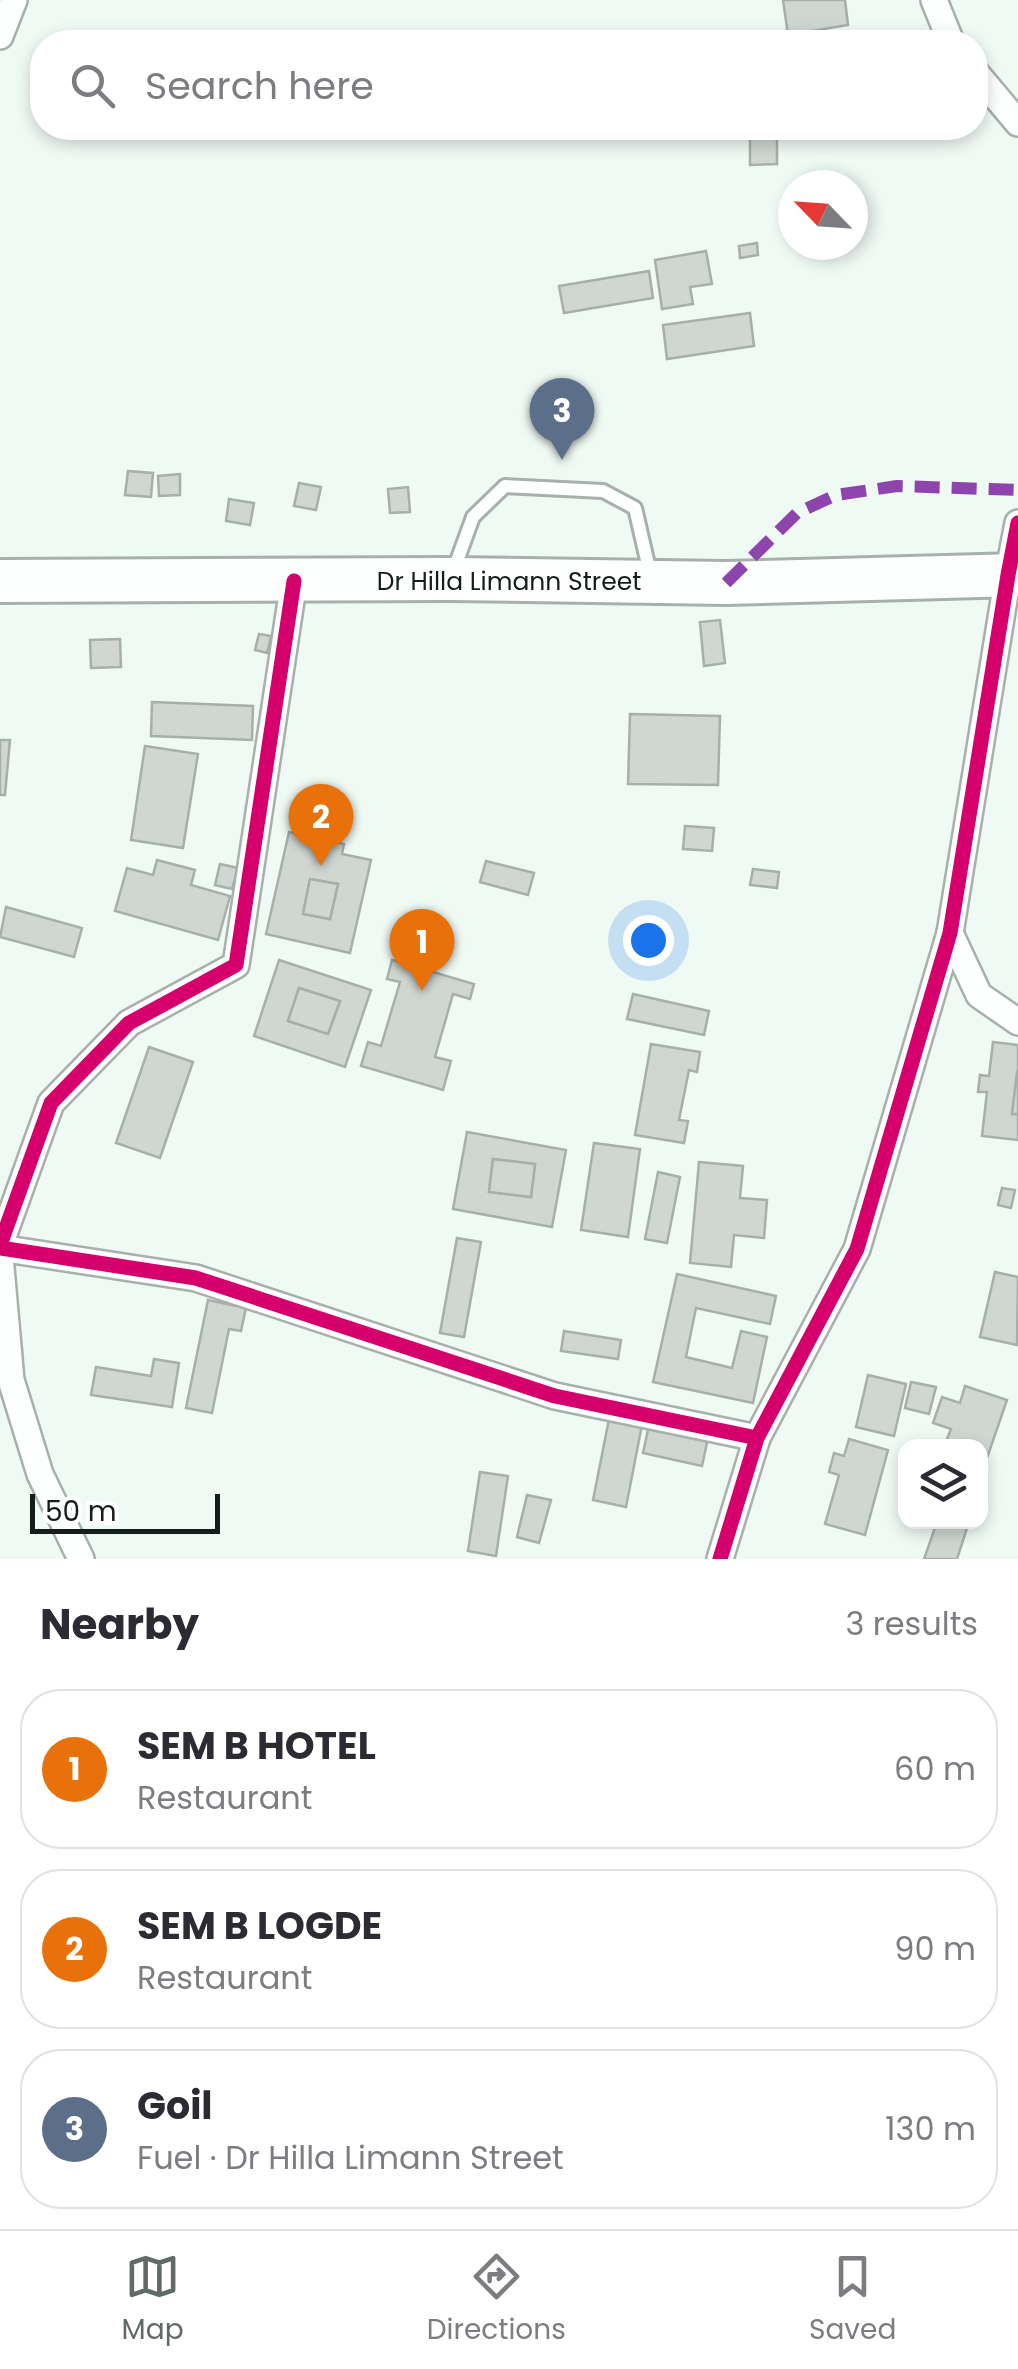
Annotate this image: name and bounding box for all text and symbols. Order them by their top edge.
search box [30,30,988,140]
icon: search [65,58,120,113]
text: Search here [145,59,374,112]
north arrow [778,170,868,260]
pin: 3 [530,378,594,460]
street label: Dr Hilla Limann Street [377,564,641,599]
pin: 2 [288,784,354,866]
pin: 1 [390,908,454,991]
your location [623,915,674,966]
map controls [898,1439,988,1529]
button: layers [898,1439,988,1529]
scale bar [30,1489,220,1534]
text: 50 m [45,1492,116,1531]
text: Nearby [40,1595,199,1654]
text: 3 results [845,1601,978,1646]
text: SEM B HOTEL [137,1719,376,1772]
text: 1 [68,1746,81,1791]
text: 60 m [894,1746,976,1791]
text: Restaurant [137,1775,312,1820]
text: SEM B LOGDE [137,1899,382,1952]
text: 2 [65,1926,84,1971]
text: 90 m [894,1926,976,1971]
text: Restaurant [137,1955,312,2000]
text: Goil [137,2079,213,2132]
text: 3 [65,2106,84,2151]
text: 130 m [885,2106,976,2151]
text: Fuel · Dr Hilla Limann Street [137,2135,564,2180]
tab: Map [122,2249,184,2351]
tab: Directions [427,2249,566,2351]
tab: Saved [809,2249,896,2351]

